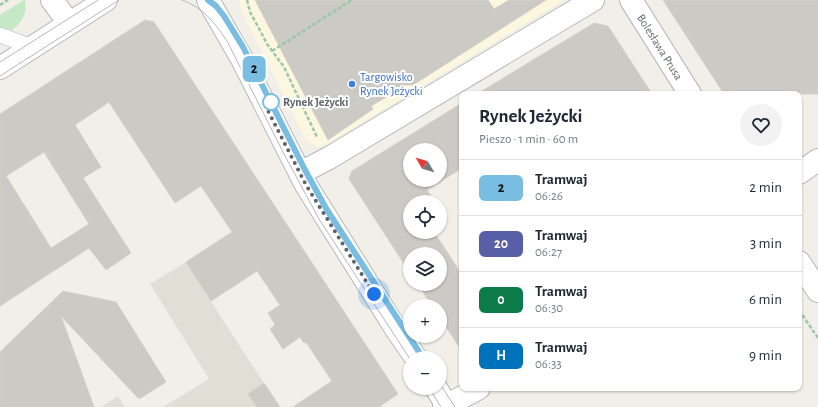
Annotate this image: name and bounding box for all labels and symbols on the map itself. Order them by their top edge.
street label: Bolesława Prusa [635,12,685,82]
line badge: 2 [241,56,267,82]
place label: Targowisko Rynek Jeżycki [360,71,423,98]
marker: Targowisko Rynek Jeżycki [347,79,357,89]
marker: Rynek Jeżycki [262,93,280,111]
place label: Rynek Jeżycki [283,96,348,109]
north arrow [403,143,447,187]
your location [364,284,384,304]

